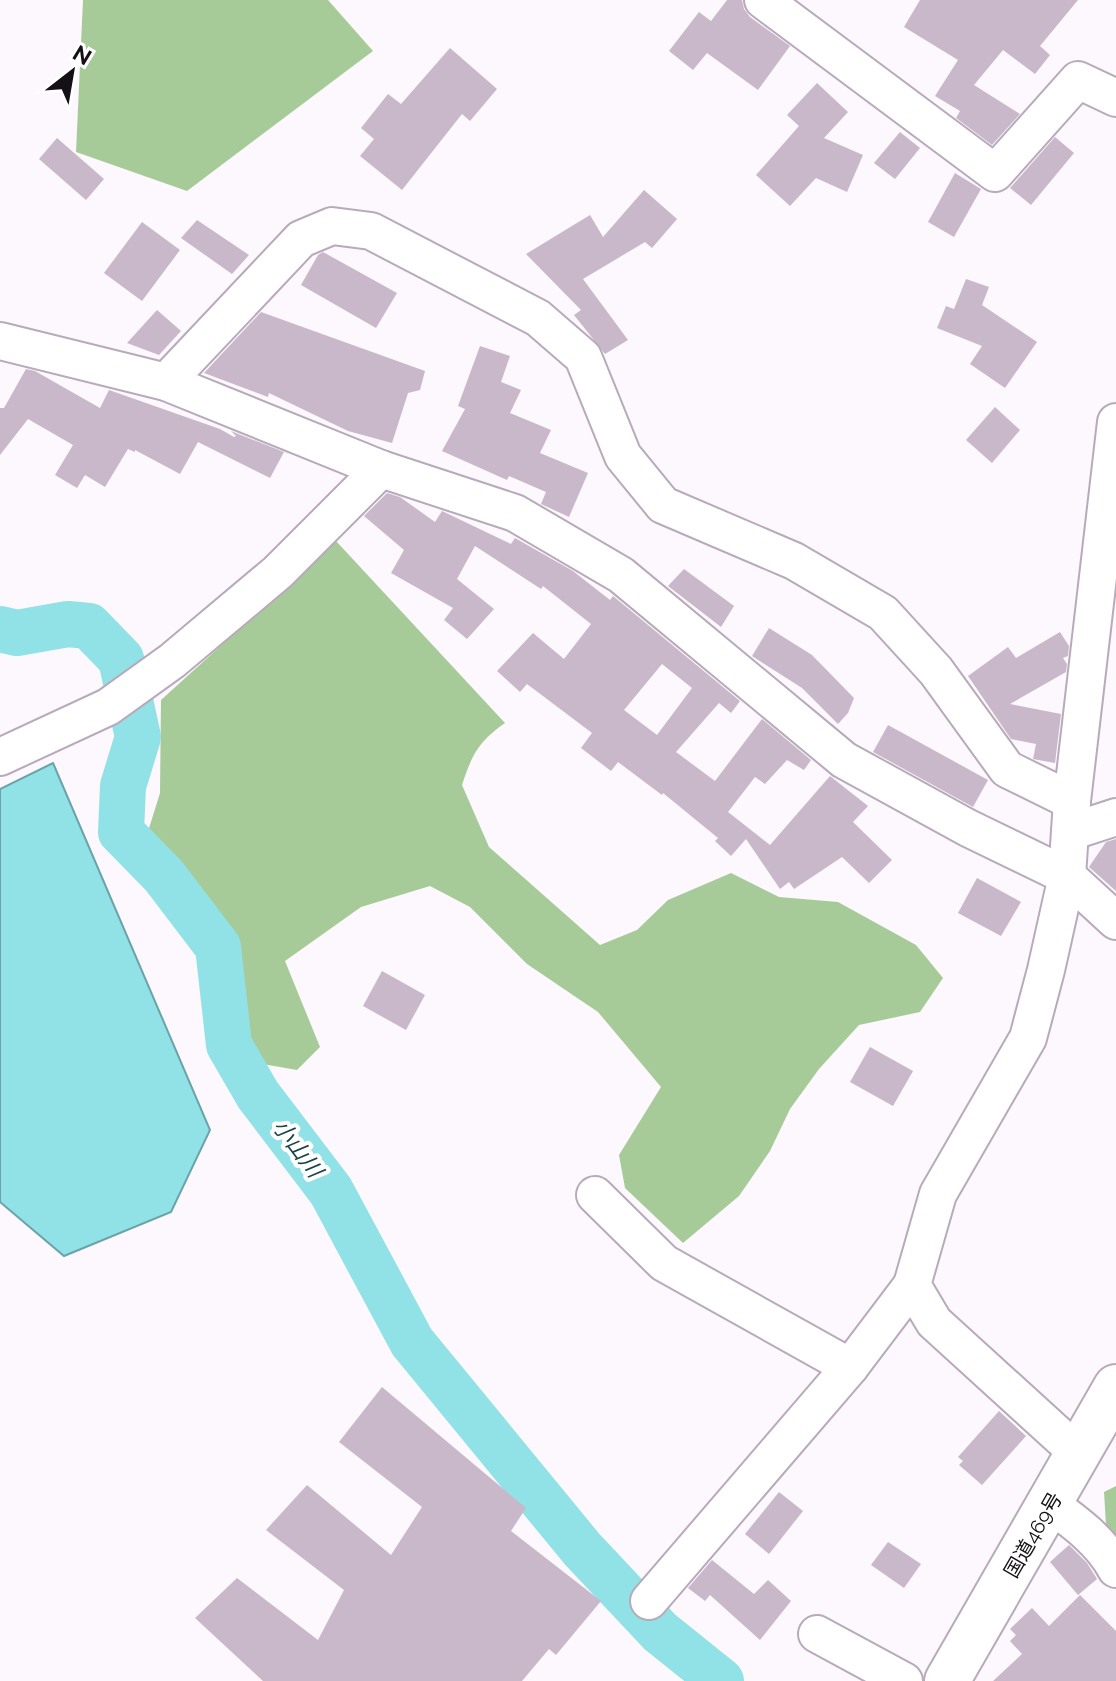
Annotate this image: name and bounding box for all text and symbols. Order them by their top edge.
north arrow [32,32,112,112]
text: N [68,39,96,70]
water label: 小山川 [268,1114,329,1184]
street label: 国道469号 [999,1488,1067,1582]

